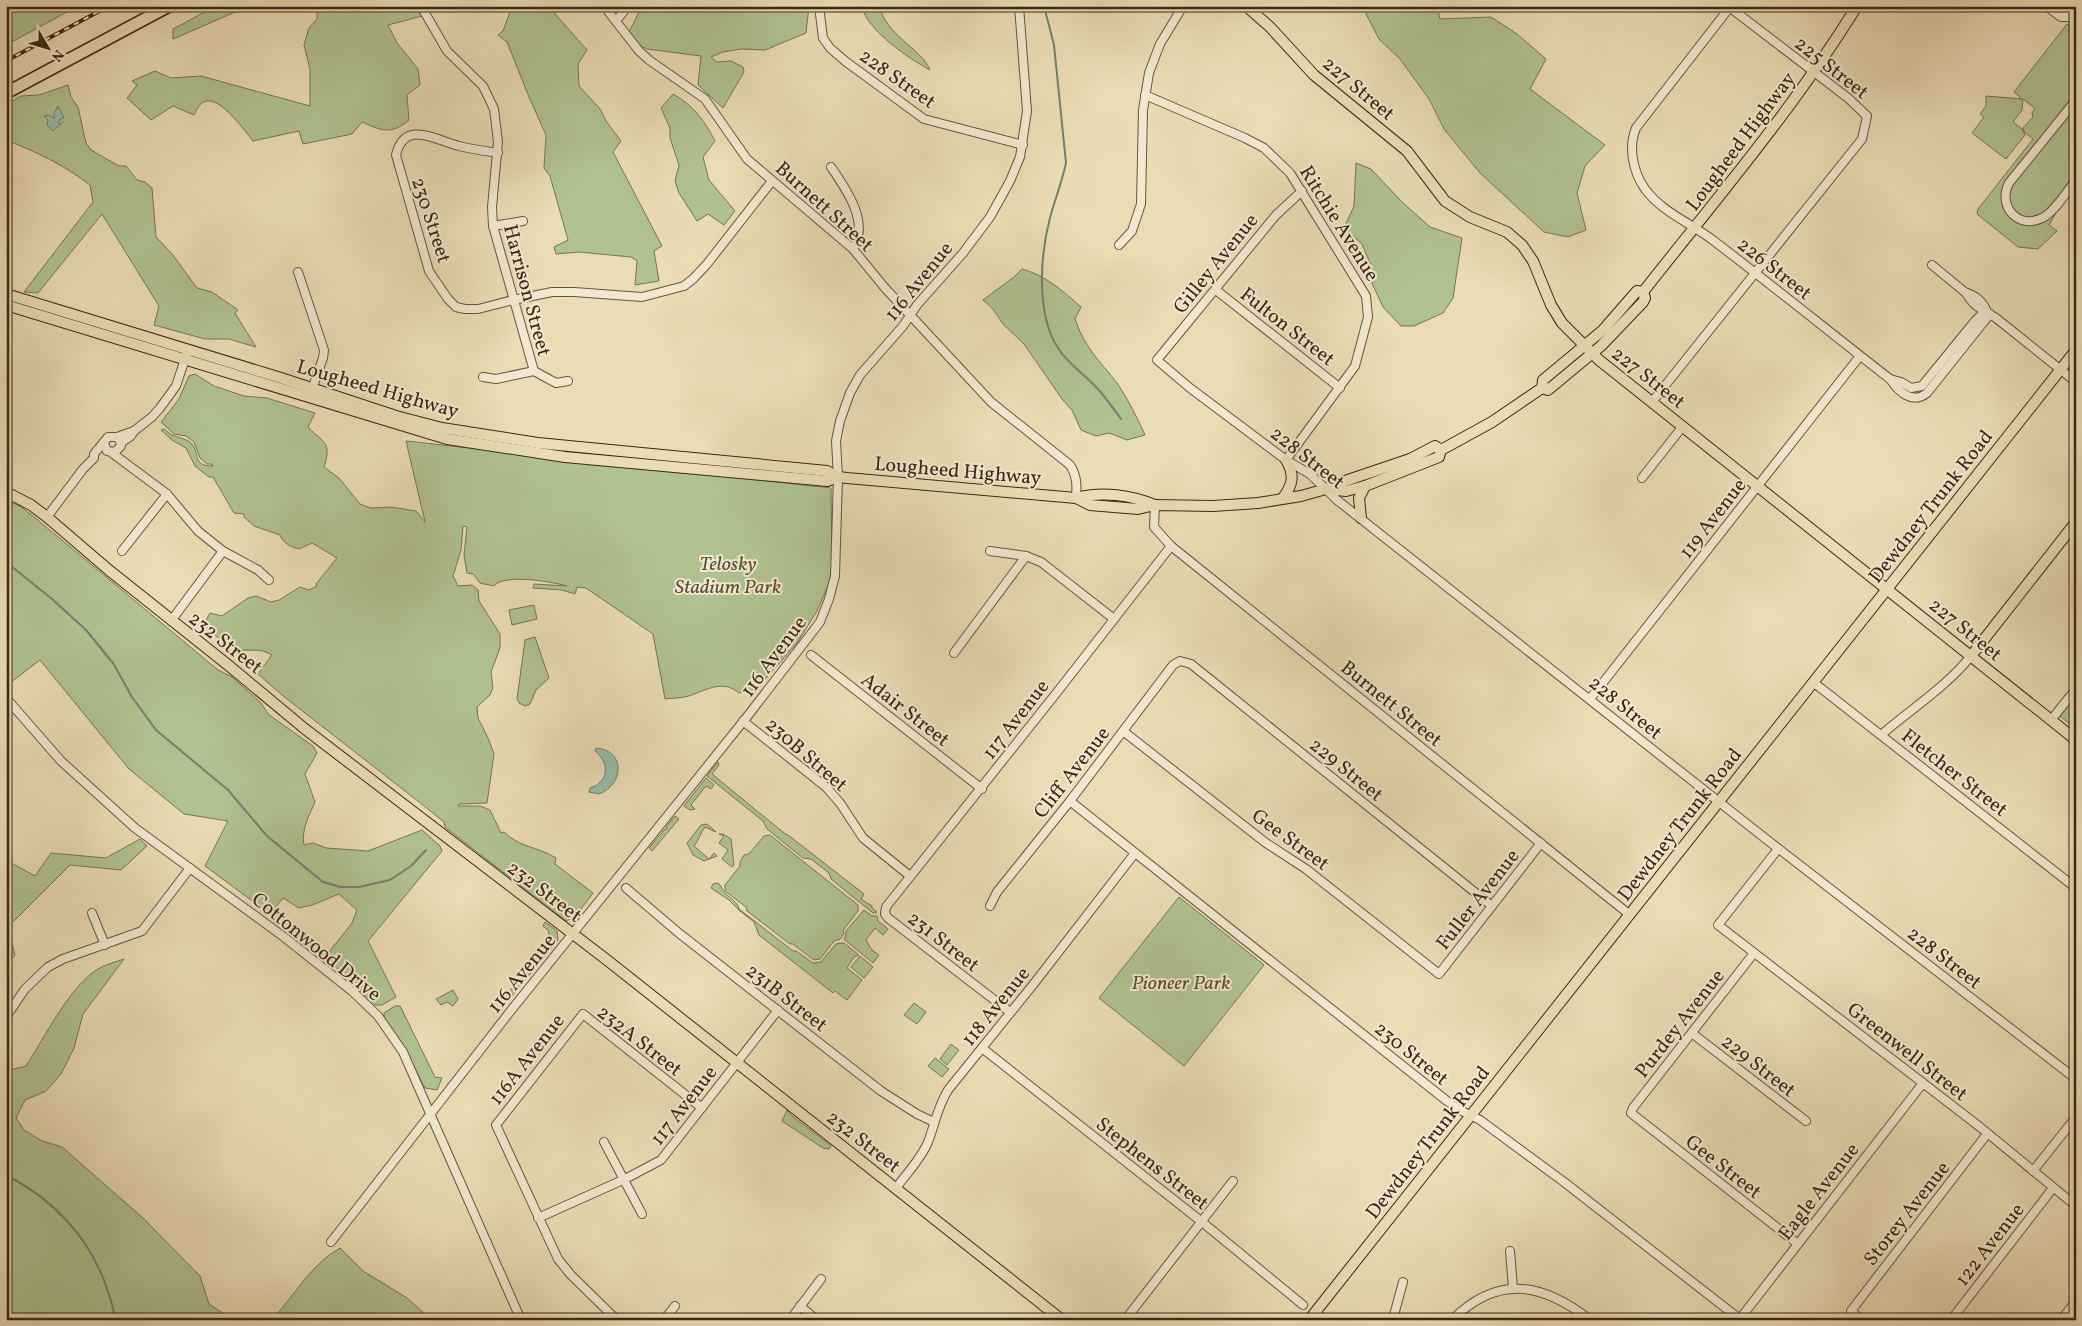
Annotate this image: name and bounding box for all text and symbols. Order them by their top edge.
north arrow [22,22,72,72]
street label: 225 Street [1788,31,1874,107]
street label: 228 Street [853,43,941,116]
text: N [46,45,68,65]
street label: 227 Street [1315,51,1400,128]
street label: Lougheed Highway [1680,67,1803,218]
street label: Burnett Street [768,156,879,259]
street label: Ritchie Avenue [1292,161,1385,287]
street label: 230 Street [403,174,457,267]
street label: Gilley Avenue [1167,208,1266,320]
street label: Harrison Street [495,222,557,360]
street label: 226 Street [1730,231,1817,308]
street label: 116 Avenue [879,237,960,328]
street label: Fulton Street [1233,282,1340,374]
street label: 227 Street [1605,341,1691,416]
street label: Lougheed Highway [293,353,462,427]
street label: 228 Street [1263,420,1350,497]
street label: Dewdney Trunk Road [1863,425,2000,590]
street label: Lougheed Highway [873,451,1043,493]
street label: 119 Avenue [1673,473,1754,565]
park label: Telosky Stadium Park [675,551,781,602]
street label: 227 Street [1922,592,2007,669]
street label: 232 Street [182,606,268,682]
street label: 116 Avenue [735,611,814,704]
street label: Burnett Street [1334,655,1448,754]
street label: Adair Street [854,667,955,754]
street label: 228 Street [1582,670,1668,747]
street label: 117 Avenue [976,674,1057,766]
street label: 230B Street [758,712,853,799]
street label: Cliff Avenue [1028,721,1117,825]
street label: Fletcher Street [1895,723,2013,824]
street label: 229 Street [1303,732,1389,809]
street label: Dewdney Trunk Road [1612,743,1749,908]
street label: Gee Street [1245,803,1334,878]
street label: Fuller Avenue [1430,844,1527,957]
street label: 232 Street [500,855,587,930]
street label: Cottonwood Drive [245,886,387,1009]
street label: 231 Street [901,906,985,980]
street label: 228 Street [1900,920,1987,997]
street label: 116 Avenue [482,929,563,1020]
street label: 231B Street [739,958,833,1039]
street label: 118 Avenue [956,961,1037,1053]
street label: Purdey Avenue [1629,964,1732,1085]
park label: Pioneer Park [1132,970,1230,998]
street label: Greenwell Street [1841,997,1973,1109]
street label: 232A Street [590,999,687,1084]
street label: 116A Avenue [483,1009,572,1112]
street label: 230 Street [1368,1016,1454,1093]
street label: 229 Street [1714,1028,1801,1105]
street label: 117 Avenue [644,1060,725,1152]
street label: Dewdney Trunk Road [1360,1061,1497,1226]
street label: 232 Street [820,1105,906,1181]
street label: Stephens Street [1089,1111,1214,1218]
street label: Gee Street [1679,1129,1767,1206]
street label: Eagle Avenue [1772,1137,1867,1247]
street label: Storey Avenue [1858,1156,1957,1272]
street label: 122 Avenue [1949,1198,2032,1293]

